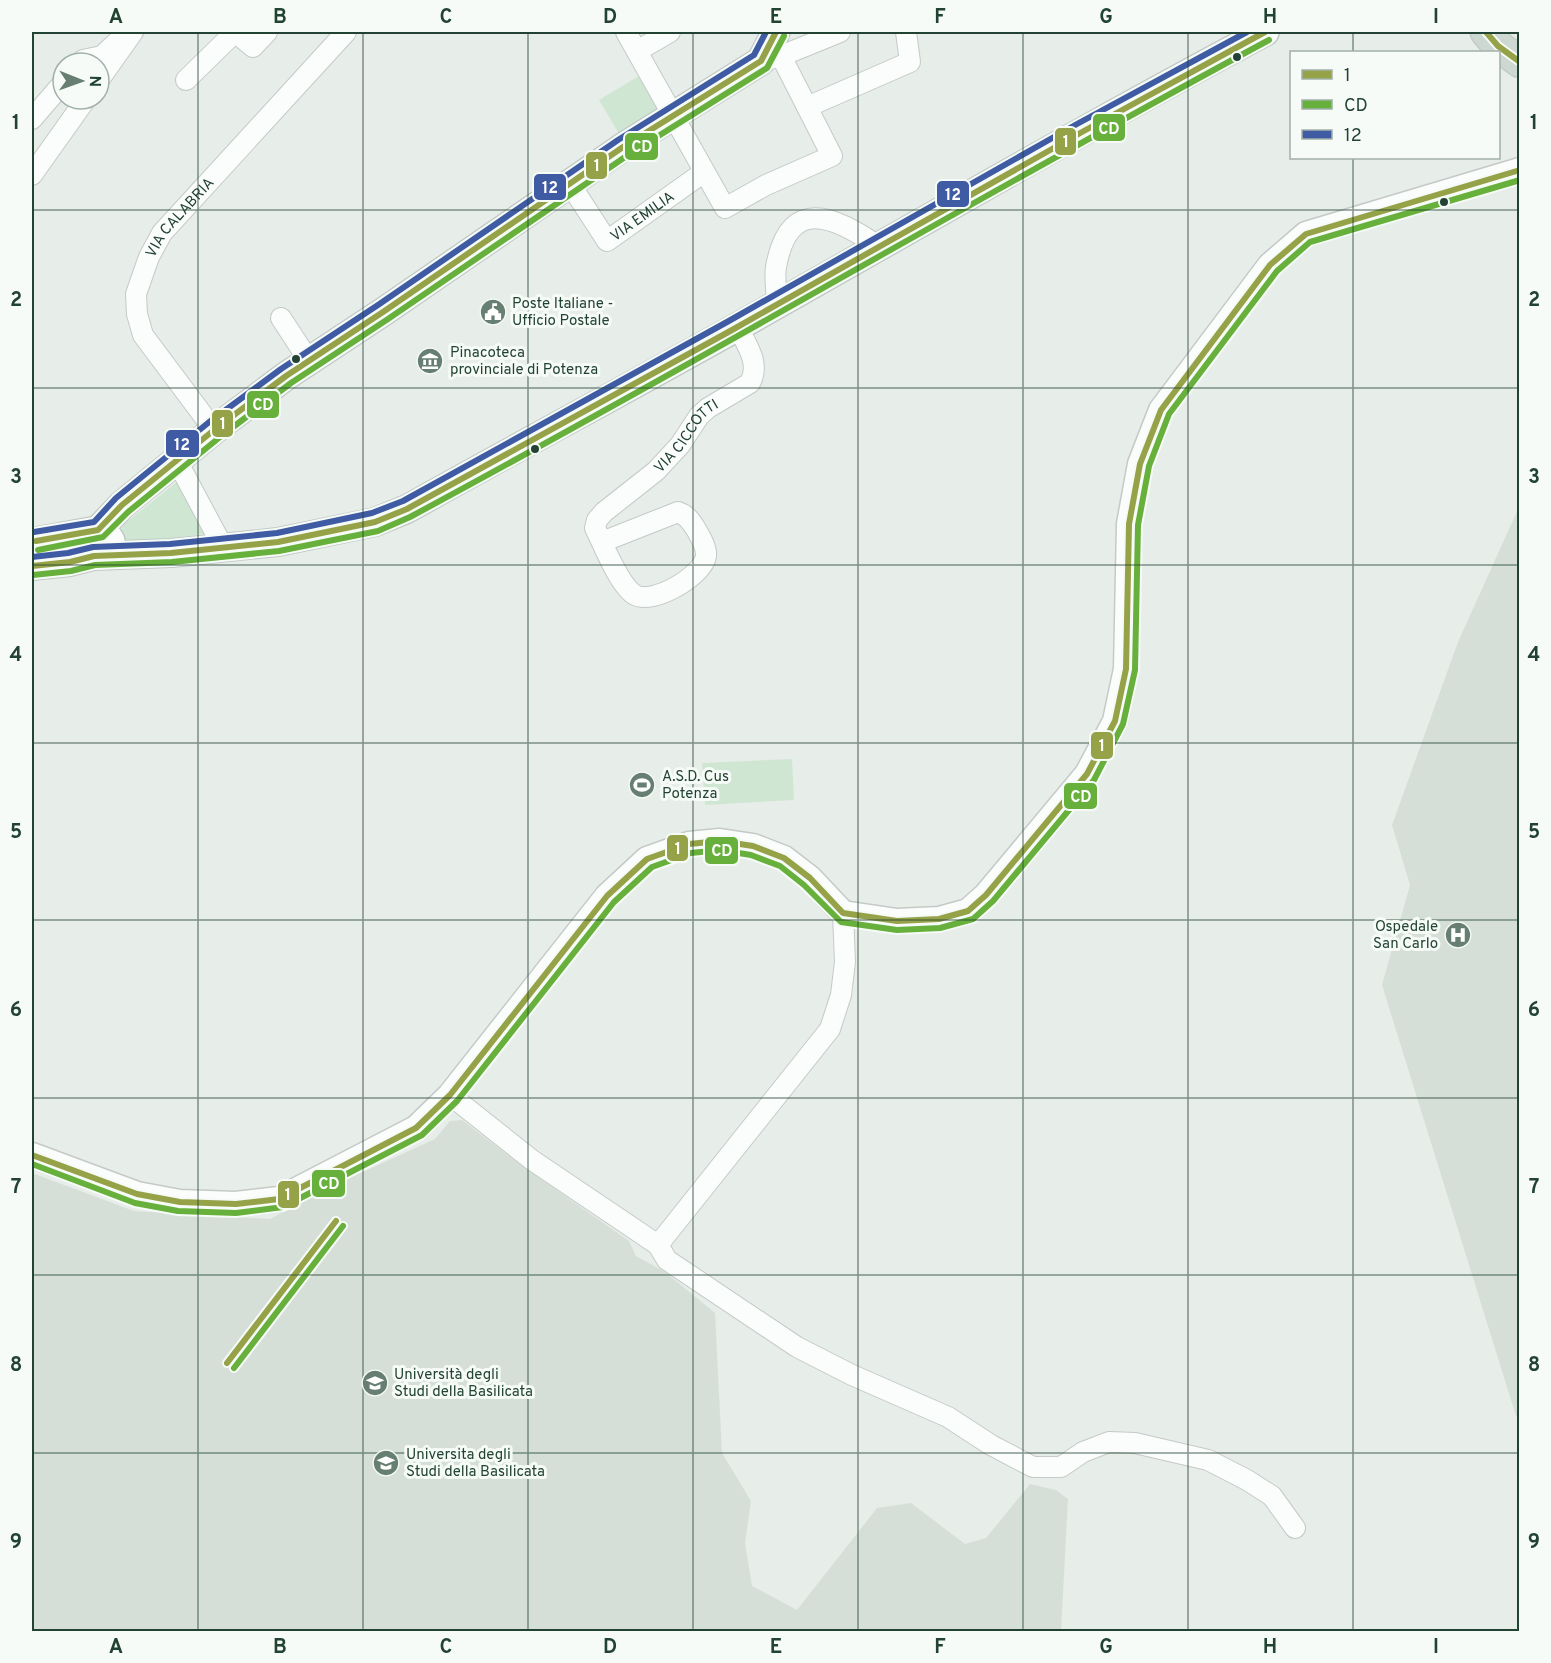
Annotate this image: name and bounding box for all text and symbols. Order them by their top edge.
text: A [109,5,123,31]
text: B [273,5,287,31]
text: C [440,5,452,31]
text: D [603,5,617,31]
text: E [770,5,782,31]
text: F [934,5,946,31]
text: G [1099,5,1113,31]
text: H [1263,5,1277,31]
text: I [1433,5,1439,31]
north arrow [51,51,111,111]
unlabelled marker [1231,51,1243,63]
legend [1290,51,1500,159]
text: 1 [1344,65,1351,88]
text: N [84,75,104,87]
text: CD [1344,95,1368,118]
text: 1 [12,111,20,137]
text: 1 [1530,111,1538,137]
line badge: CD [1092,113,1126,142]
text: CD [1098,120,1120,140]
text: 12 [1344,125,1362,148]
line badge: 1 [1054,127,1077,156]
line badge: CD [624,132,659,161]
text: 1 [1063,133,1069,153]
text: CD [631,138,653,158]
line badge: 1 [585,151,608,180]
text: 1 [594,157,600,177]
line badge: 12 [533,173,567,201]
street label: VIA CALABRIA [142,174,219,261]
text: 12 [542,179,558,199]
line badge: 12 [936,180,970,208]
text: 12 [945,186,961,206]
street label: VIA EMILIA [607,188,679,247]
unlabelled marker [1438,196,1450,208]
text: 2 [10,288,22,314]
text: 2 [1528,288,1540,314]
place label: Poste Italiane - Ufficio Postale [512,295,613,331]
public building icon: Poste Italiane - Ufficio Postale [478,297,508,327]
place label: Pinacoteca provinciale di Potenza [450,344,598,380]
museum icon: Pinacoteca provinciale di Potenza [415,346,445,376]
unlabelled marker [290,353,302,365]
line badge: CD [246,390,280,419]
text: CD [252,396,274,416]
street label: VIA CICCOTTI [651,396,723,478]
line badge: 1 [211,409,234,438]
text: 1 [220,415,226,435]
line badge: 12 [165,429,200,458]
text: 12 [174,436,190,456]
unlabelled marker [529,443,541,455]
text: 3 [10,465,22,491]
text: 3 [1528,465,1540,491]
text: 4 [10,643,22,669]
text: 4 [1528,643,1540,669]
line badge: 1 [1090,731,1114,760]
text: 1 [1099,737,1105,757]
place label: A.S.D. Cus Potenza [662,768,729,804]
sports icon: A.S.D. Cus Potenza [627,770,657,800]
line badge: CD [1063,782,1098,810]
text: CD [1070,788,1092,808]
text: 5 [10,820,22,846]
text: 5 [1528,820,1540,846]
line badge: 1 [666,834,689,862]
line badge: CD [704,836,739,865]
text: 1 [675,840,681,860]
text: CD [711,842,733,862]
place label: Ospedale San Carlo [1373,918,1438,954]
hospital icon: Ospedale San Carlo [1443,920,1473,950]
text: 6 [10,998,22,1024]
text: 6 [1528,998,1540,1024]
line badge: CD [311,1169,346,1198]
text: 7 [11,1175,21,1201]
text: CD [318,1175,340,1195]
text: 7 [1529,1175,1539,1201]
line badge: 1 [277,1180,300,1209]
text: 1 [285,1186,291,1206]
text: 8 [10,1353,22,1379]
text: 8 [1528,1353,1540,1379]
place label: Università degli Studi della Basilicata [394,1366,533,1402]
school or university icon: Università degli Studi della Basilicata [360,1368,390,1398]
place label: Universita degli Studi della Basilicata [406,1446,545,1482]
school or university icon: Universita degli Studi della Basilicata [371,1448,401,1478]
text: 9 [10,1530,22,1556]
text: 9 [1528,1530,1540,1556]
text: A [109,1635,123,1661]
text: B [273,1635,287,1661]
text: C [440,1635,452,1661]
text: D [603,1635,617,1661]
text: E [770,1635,782,1661]
text: F [934,1635,946,1661]
text: G [1099,1635,1113,1661]
text: H [1263,1635,1277,1661]
text: I [1433,1635,1439,1661]

